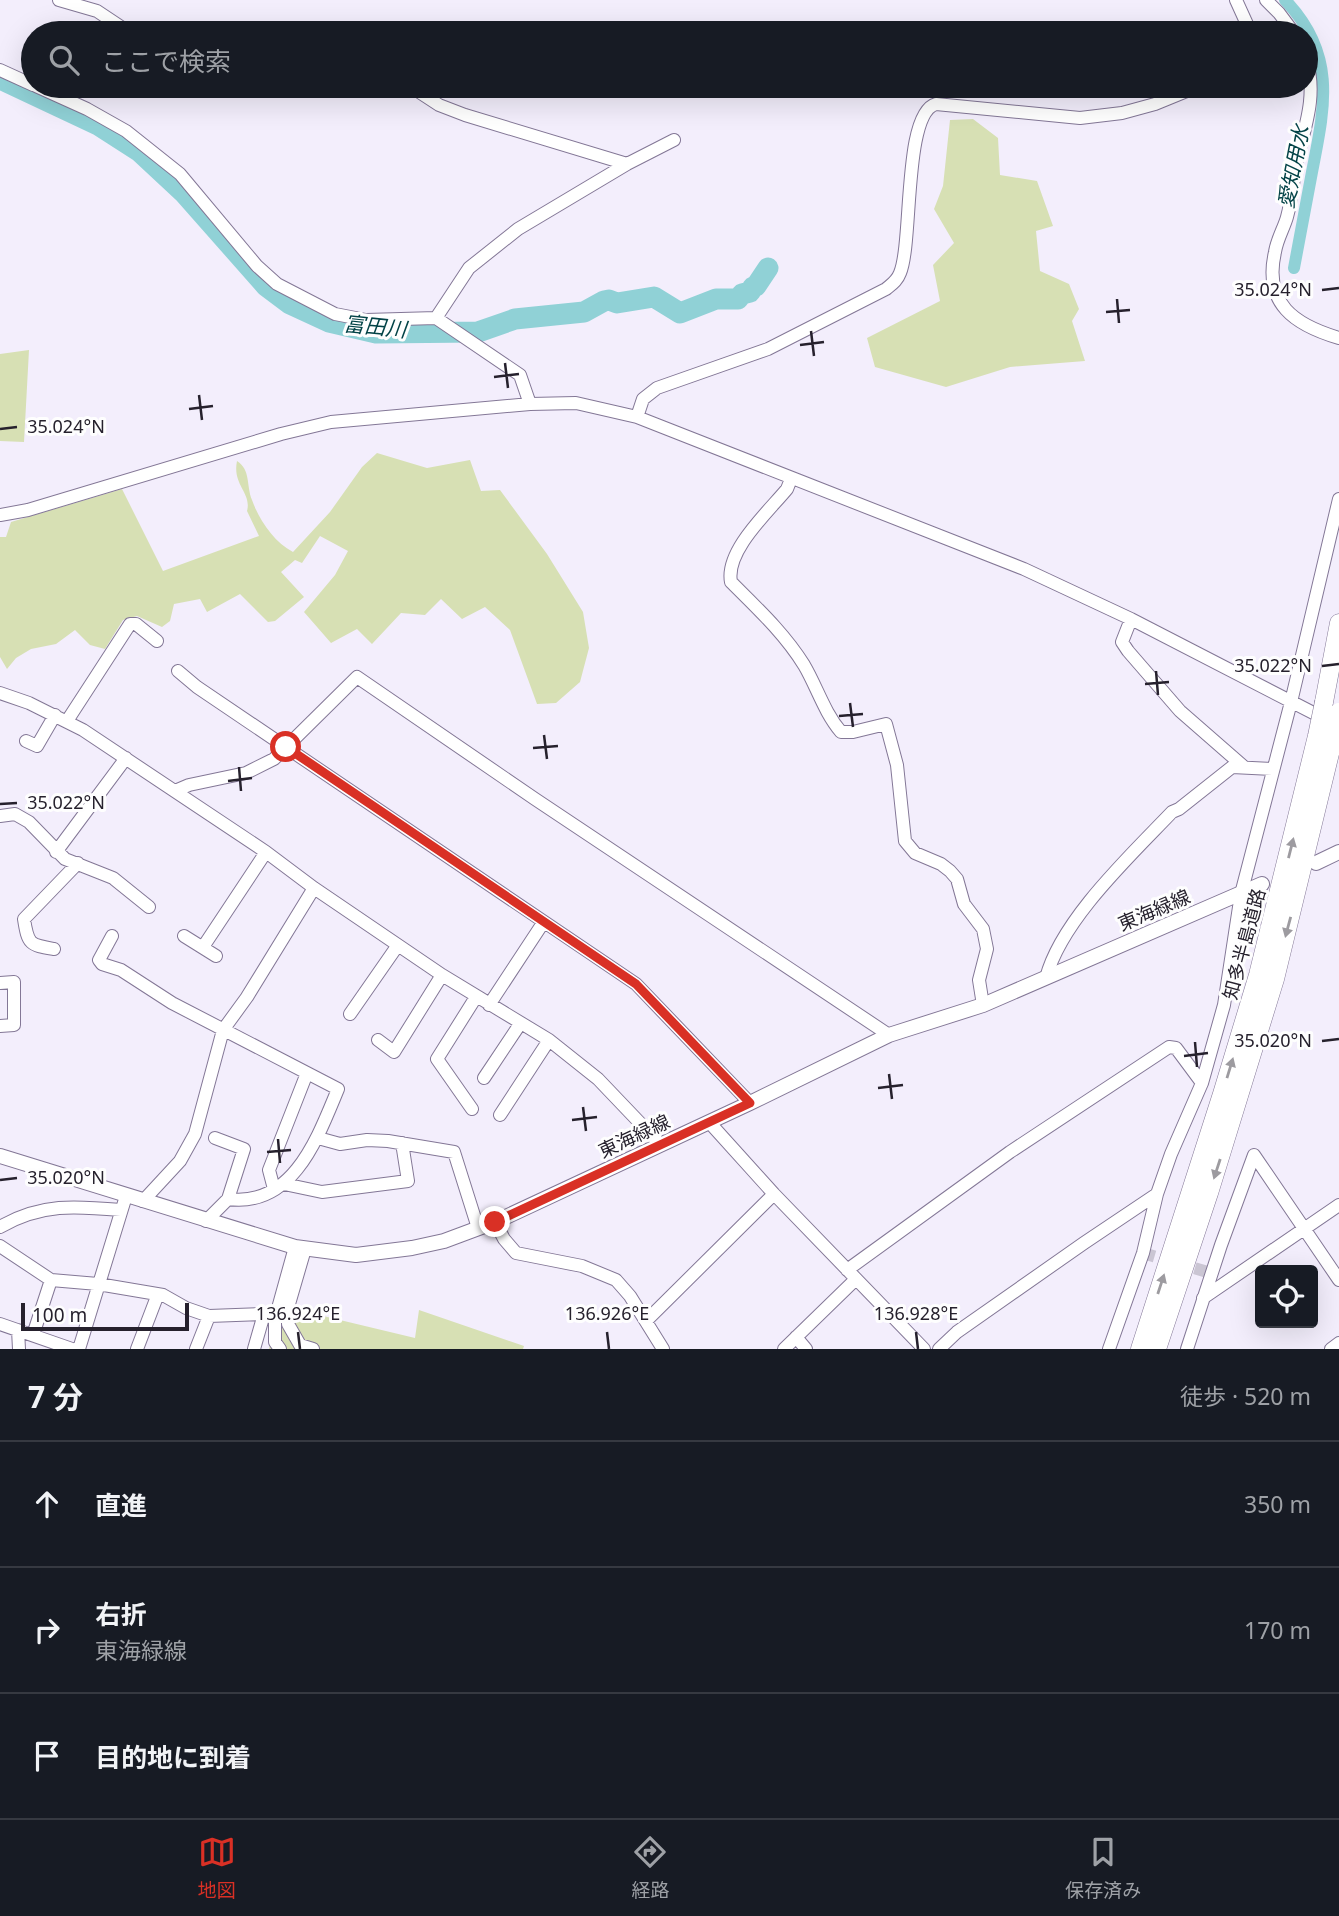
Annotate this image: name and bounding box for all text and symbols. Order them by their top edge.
search box [21,21,1318,98]
icon: search [45,41,83,79]
text: ここで検索 [101,43,231,79]
water label: 愛知用水 [1271,121,1315,211]
text: 35.024°N [1234,277,1312,301]
water label: 富田川 [342,309,410,343]
text: 35.024°N [27,414,105,438]
text: 35.022°N [1234,653,1312,677]
route start [270,731,301,762]
text: 35.022°N [27,790,105,814]
one-way arrow [1285,837,1296,859]
street label: 東海緑線 [1114,883,1194,937]
street label: 知多半島道路 [1217,886,1271,1002]
one-way arrow [1282,916,1293,938]
text: 35.020°N [1234,1028,1312,1052]
one-way arrow [1226,1057,1236,1078]
street label: 東海緑線 [594,1108,674,1164]
one-way arrow [1211,1158,1222,1179]
text: 35.020°N [27,1165,105,1189]
route end [479,1206,510,1237]
map controls [1255,1265,1318,1328]
button: locate [1255,1265,1318,1328]
one-way arrow [1156,1273,1167,1294]
scale bar [21,1300,189,1332]
text: 136.924°E [256,1301,340,1325]
text: 136.926°E [565,1301,649,1325]
text: 136.928°E [874,1301,958,1325]
text: 100 m [32,1302,87,1328]
text: 7 分 [28,1376,83,1417]
text: 徒歩 · 520 m [1180,1380,1311,1412]
icon: ahead [28,1485,66,1523]
text: 直進 [95,1487,147,1523]
text: 350 m [1244,1488,1311,1520]
text: 右折 [95,1596,147,1632]
icon: right [28,1611,66,1649]
text: 170 m [1244,1614,1311,1646]
text: 東海緑線 [95,1634,187,1666]
icon: arrive [28,1737,66,1775]
text: 目的地に到着 [95,1739,251,1775]
tab: 地図 [198,1833,236,1903]
tab: 経路 [631,1833,669,1903]
tab: 保存済み [1065,1833,1141,1903]

